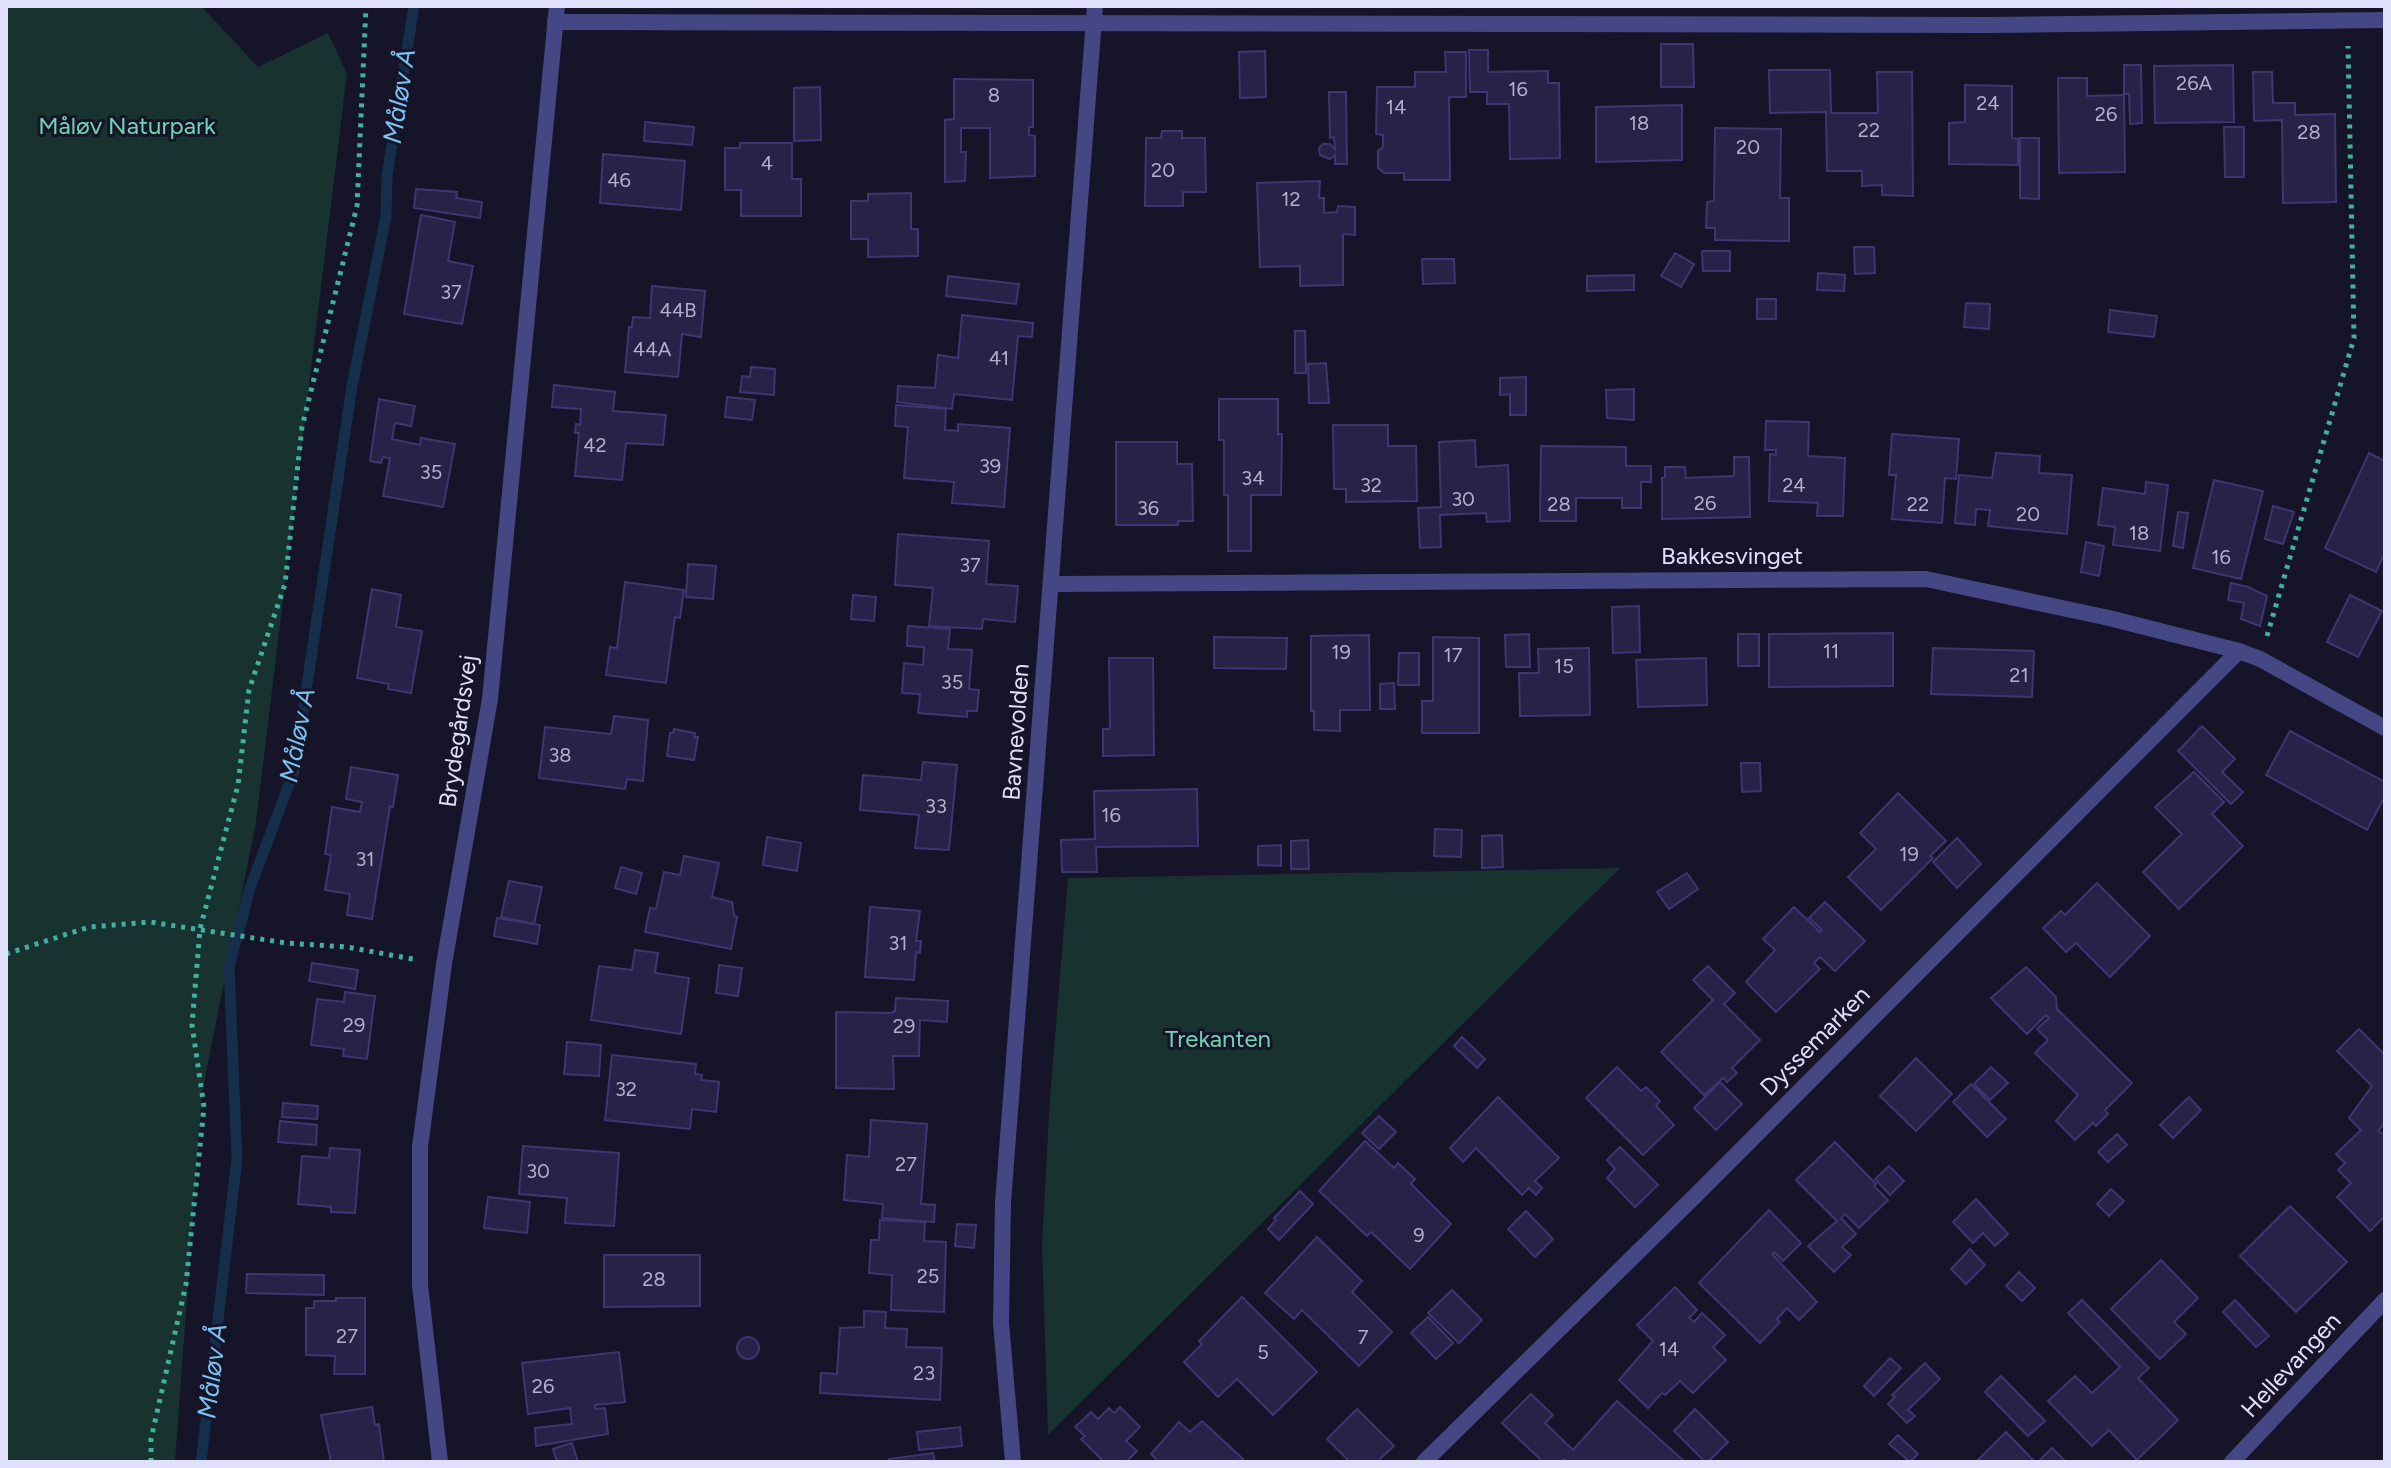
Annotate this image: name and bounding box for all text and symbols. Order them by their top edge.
water label: Måløv Å [376,46,422,146]
house number: 26A [2176,71,2212,95]
house number: 16 [1508,77,1528,101]
house number: 8 [988,83,1000,107]
house number: 24 [1976,91,2000,115]
house number: 14 [1386,95,1406,119]
house number: 26 [2095,102,2117,126]
park label: Måløv Naturpark [38,111,216,140]
house number: 18 [1629,111,1649,135]
house number: 22 [1858,118,1880,142]
house number: 28 [2297,120,2321,144]
house number: 20 [1736,135,1760,159]
house number: 4 [761,151,773,175]
house number: 20 [1151,158,1175,182]
house number: 46 [607,168,631,192]
house number: 12 [1281,187,1301,211]
house number: 37 [440,280,462,304]
house number: 44B [659,298,697,322]
house number: 44A [633,337,672,361]
house number: 41 [989,346,1009,370]
house number: 42 [583,433,607,457]
house number: 39 [979,454,1001,478]
house number: 35 [420,460,442,484]
house number: 34 [1241,466,1265,490]
house number: 32 [1360,473,1382,497]
house number: 24 [1782,473,1806,497]
house number: 30 [1451,487,1475,511]
house number: 26 [1694,491,1716,515]
house number: 28 [1547,492,1571,516]
house number: 22 [1907,492,1929,516]
house number: 36 [1137,496,1159,520]
house number: 20 [2016,502,2040,526]
house number: 18 [2129,521,2149,545]
street label: Bakkesvinget [1661,541,1803,570]
house number: 16 [2211,545,2231,569]
house number: 37 [959,553,981,577]
house number: 11 [1823,639,1839,663]
house number: 19 [1331,640,1351,664]
house number: 17 [1444,643,1463,667]
street label: Brydegårdsvej [432,653,483,809]
house number: 15 [1554,654,1574,678]
street label: Bavnevolden [996,662,1035,801]
house number: 21 [2009,663,2029,687]
house number: 35 [941,670,963,694]
water label: Måløv Å [272,685,322,785]
house number: 38 [548,743,572,767]
house number: 33 [925,794,947,818]
house number: 16 [1101,803,1121,827]
house number: 19 [1899,842,1919,866]
house number: 31 [355,847,375,871]
house number: 31 [888,931,908,955]
street label: Dyssemarken [1754,980,1876,1102]
house number: 29 [343,1013,365,1037]
house number: 29 [893,1014,915,1038]
park label: Trekanten [1165,1024,1271,1053]
house number: 32 [615,1077,637,1101]
house number: 27 [895,1152,917,1176]
house number: 30 [526,1159,550,1183]
house number: 9 [1413,1223,1425,1247]
house number: 25 [917,1264,939,1288]
house number: 28 [642,1267,666,1291]
street label: Hellevangen [2235,1306,2347,1423]
water label: Måløv Å [190,1322,234,1420]
house number: 27 [336,1324,358,1348]
house number: 7 [1358,1325,1369,1349]
house number: 14 [1659,1337,1679,1361]
house number: 5 [1257,1340,1269,1364]
house number: 23 [913,1361,935,1385]
house number: 26 [532,1374,554,1398]

